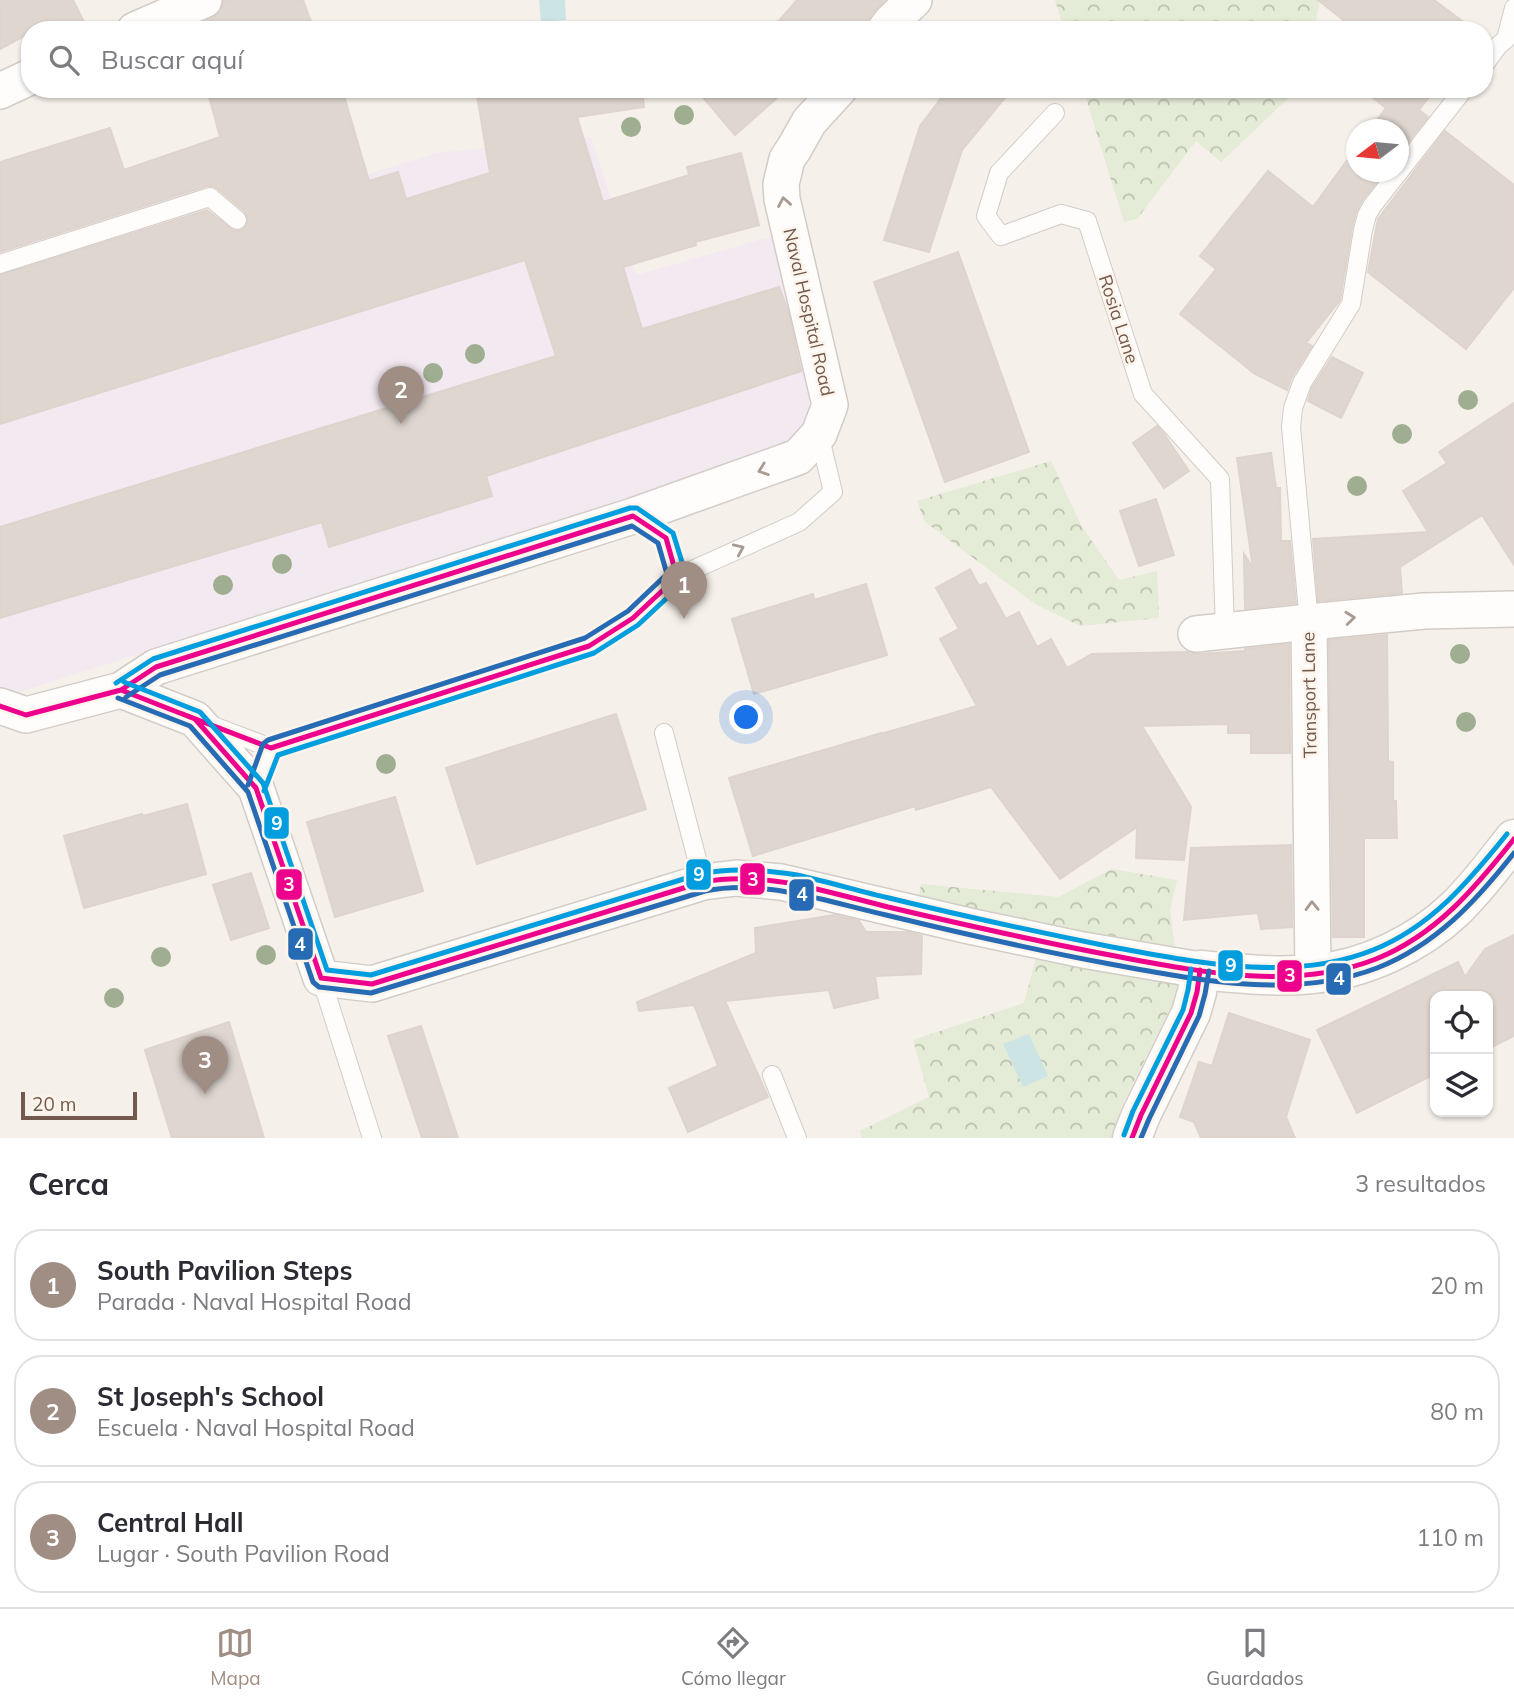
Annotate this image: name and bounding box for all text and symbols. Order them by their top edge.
search box [21,21,1493,98]
icon: search [45,41,83,79]
text: Buscar aquí [101,43,244,76]
north arrow [1346,119,1409,182]
one-way arrow [777,196,792,208]
street label: Naval Hospital Road [778,226,840,398]
street label: Rosia Lane [1094,272,1144,366]
pin: 2 [378,366,424,424]
one-way arrow [757,461,769,475]
one-way arrow [732,543,745,557]
pin: 1 [661,561,707,619]
one-way arrow [1344,610,1355,625]
street label: Transport Lane [1296,632,1322,758]
your location [729,700,763,734]
line badge: 9 [263,806,290,840]
text: 9 [271,811,283,835]
line badge: 9 [685,858,712,891]
text: 9 [693,862,705,886]
line badge: 3 [739,862,766,896]
text: 3 [747,867,759,891]
line badge: 3 [275,868,303,901]
text: 3 [283,872,295,896]
line badge: 4 [788,878,815,912]
text: 4 [796,882,808,906]
one-way arrow [1304,900,1320,911]
line badge: 4 [287,927,314,961]
text: 4 [294,932,306,956]
line badge: 9 [1217,949,1244,982]
text: 9 [1225,953,1237,977]
line badge: 3 [1276,959,1303,993]
line badge: 4 [1325,962,1352,996]
text: 3 [1284,963,1296,987]
text: 4 [1333,966,1345,990]
map controls [1430,991,1493,1117]
button: locate [1430,991,1493,1054]
pin: 3 [182,1036,228,1094]
button: layers [1430,1054,1493,1117]
scale bar [21,1089,136,1121]
text: 20 m [32,1092,76,1116]
text: Cerca [28,1165,109,1203]
text: 3 resultados [1355,1169,1486,1198]
text: South Pavilion Steps [97,1254,352,1287]
text: 1 [46,1271,60,1300]
text: 20 m [1430,1271,1484,1300]
text: Parada · Naval Hospital Road [97,1287,411,1316]
text: St Joseph's School [97,1380,324,1413]
text: 2 [46,1397,60,1426]
text: 80 m [1430,1397,1484,1426]
text: Escuela · Naval Hospital Road [97,1413,415,1442]
text: Central Hall [97,1506,244,1539]
text: 3 [46,1523,60,1552]
text: 110 m [1416,1523,1484,1552]
text: Lugar · South Pavilion Road [97,1539,390,1568]
tab: Mapa [210,1624,261,1690]
tab: Cómo llegar [681,1624,786,1690]
tab: Guardados [1206,1624,1304,1690]

